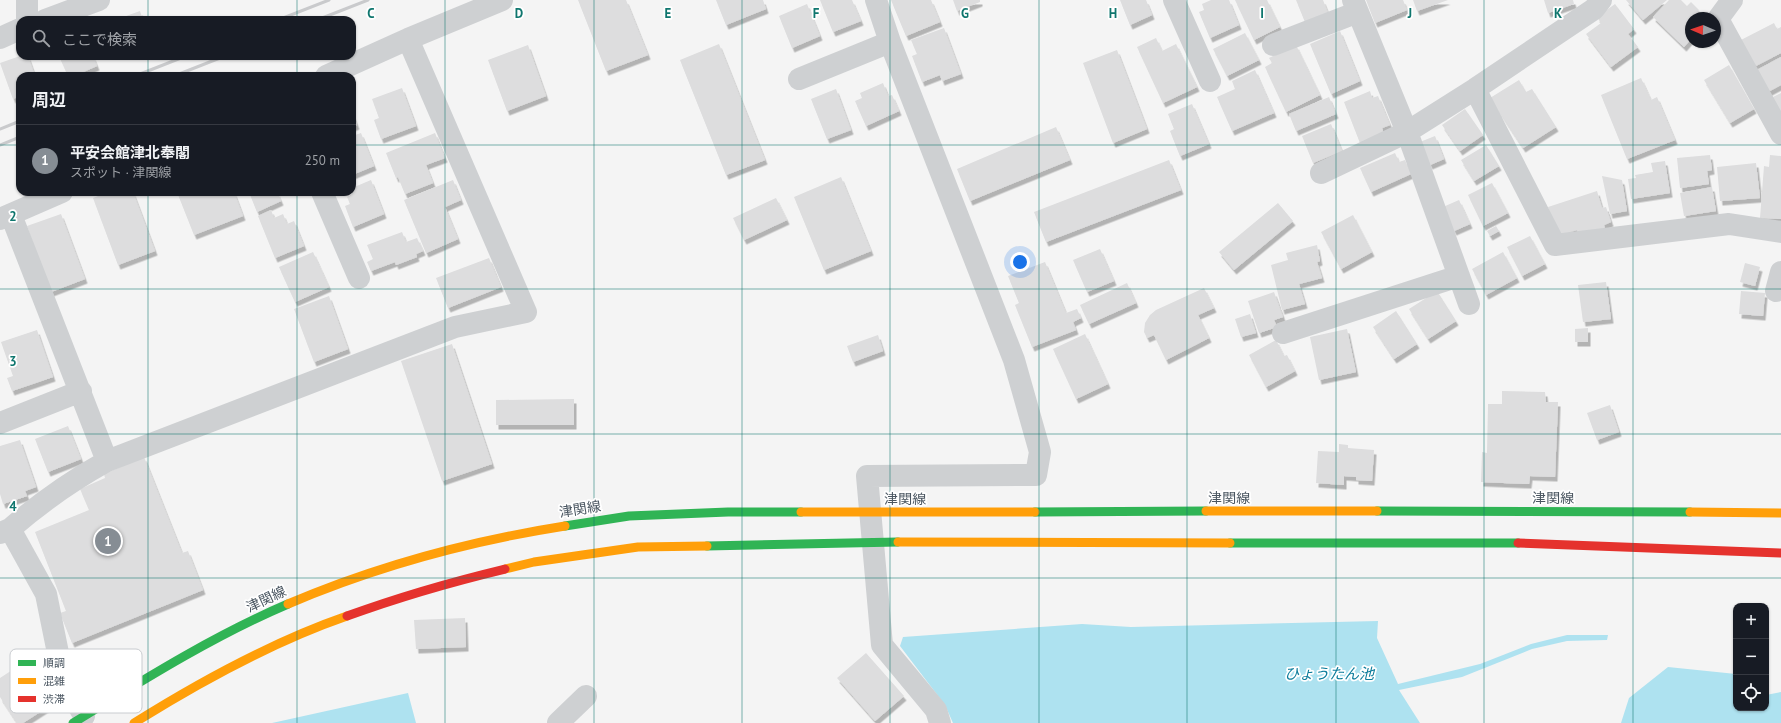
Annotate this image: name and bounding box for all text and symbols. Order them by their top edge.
text: C [367,5,375,22]
text: D [515,5,523,22]
text: E [665,5,672,22]
text: F [813,5,820,22]
text: G [961,5,969,22]
text: H [1109,5,1117,22]
text: I [1260,5,1264,22]
text: J [1407,5,1412,22]
text: K [1554,5,1562,22]
north arrow [1685,12,1721,48]
search box [16,16,356,60]
icon: search [30,27,52,49]
text: ここで検索 [62,30,137,49]
text: 周辺 [32,89,66,111]
text: 平安会館津北奉閣 [70,143,190,162]
text: 1 [41,152,49,169]
text: 250 m [305,152,340,169]
text: スポット · 津関線 [70,164,171,181]
text: 2 [9,208,17,225]
your location [1010,252,1030,272]
text: 3 [9,353,17,370]
street label: 津関線 [1208,489,1250,507]
street label: 津関線 [1532,489,1574,507]
street label: 津関線 [884,490,926,508]
street label: 津関線 [558,497,602,521]
text: 4 [9,498,17,515]
pin: 1 [95,526,121,556]
street label: 津関線 [243,582,289,616]
map controls [1733,603,1769,711]
button: + [1733,603,1769,639]
button: − [1733,639,1769,675]
legend [10,649,142,713]
text: 順調 [43,656,65,670]
water label: ひょうたん池 [1284,664,1376,683]
text: 混雑 [43,674,65,688]
button: locate [1733,675,1769,711]
text: 渋滞 [43,692,65,706]

